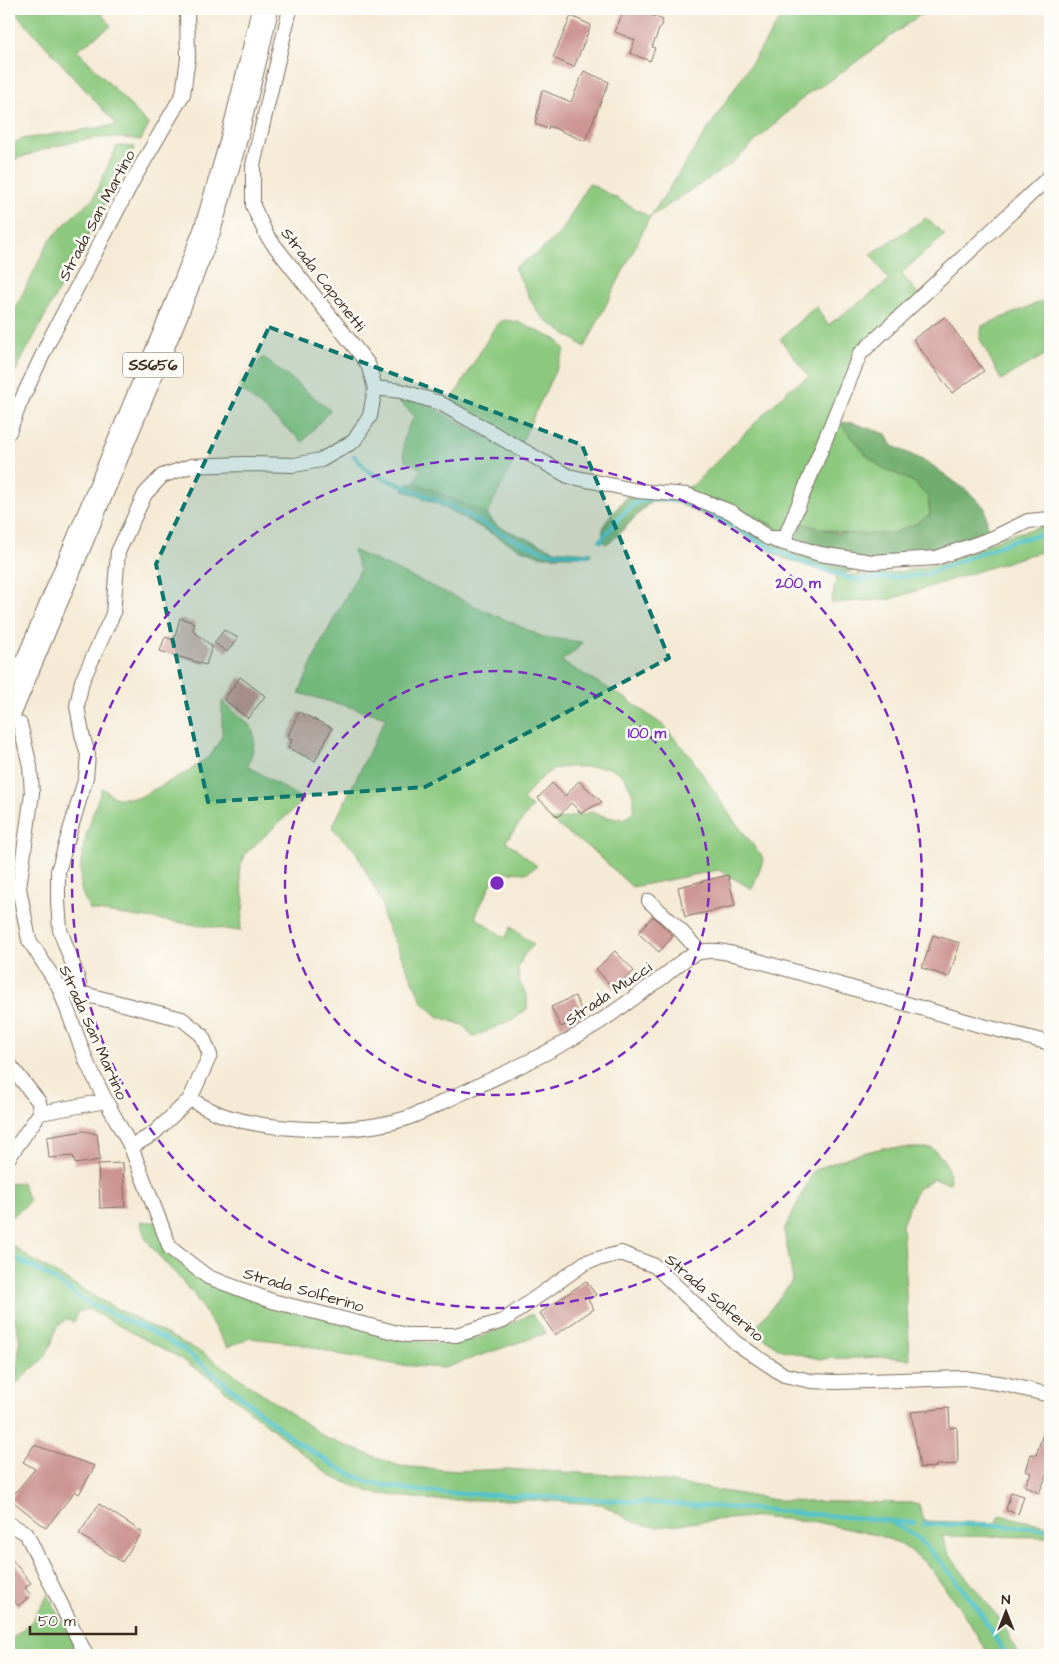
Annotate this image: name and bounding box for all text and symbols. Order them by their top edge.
street label: Strada San Martino [53,146,141,285]
street label: Strada Caponetti [276,223,371,336]
road number: SS656 [123,352,183,378]
text: 200 m [774,573,821,594]
text: 100 m [628,723,667,744]
centre of rings [488,874,506,892]
street label: Strada Mucci [561,956,657,1031]
street label: Strada San Martino [53,962,133,1103]
street label: Strada Solferino [660,1249,769,1347]
street label: Strada Solferino [241,1262,367,1318]
north arrow [982,1586,1032,1636]
text: N [1002,1590,1011,1610]
scale bar [30,1604,136,1636]
text: 50 m [38,1611,76,1632]

